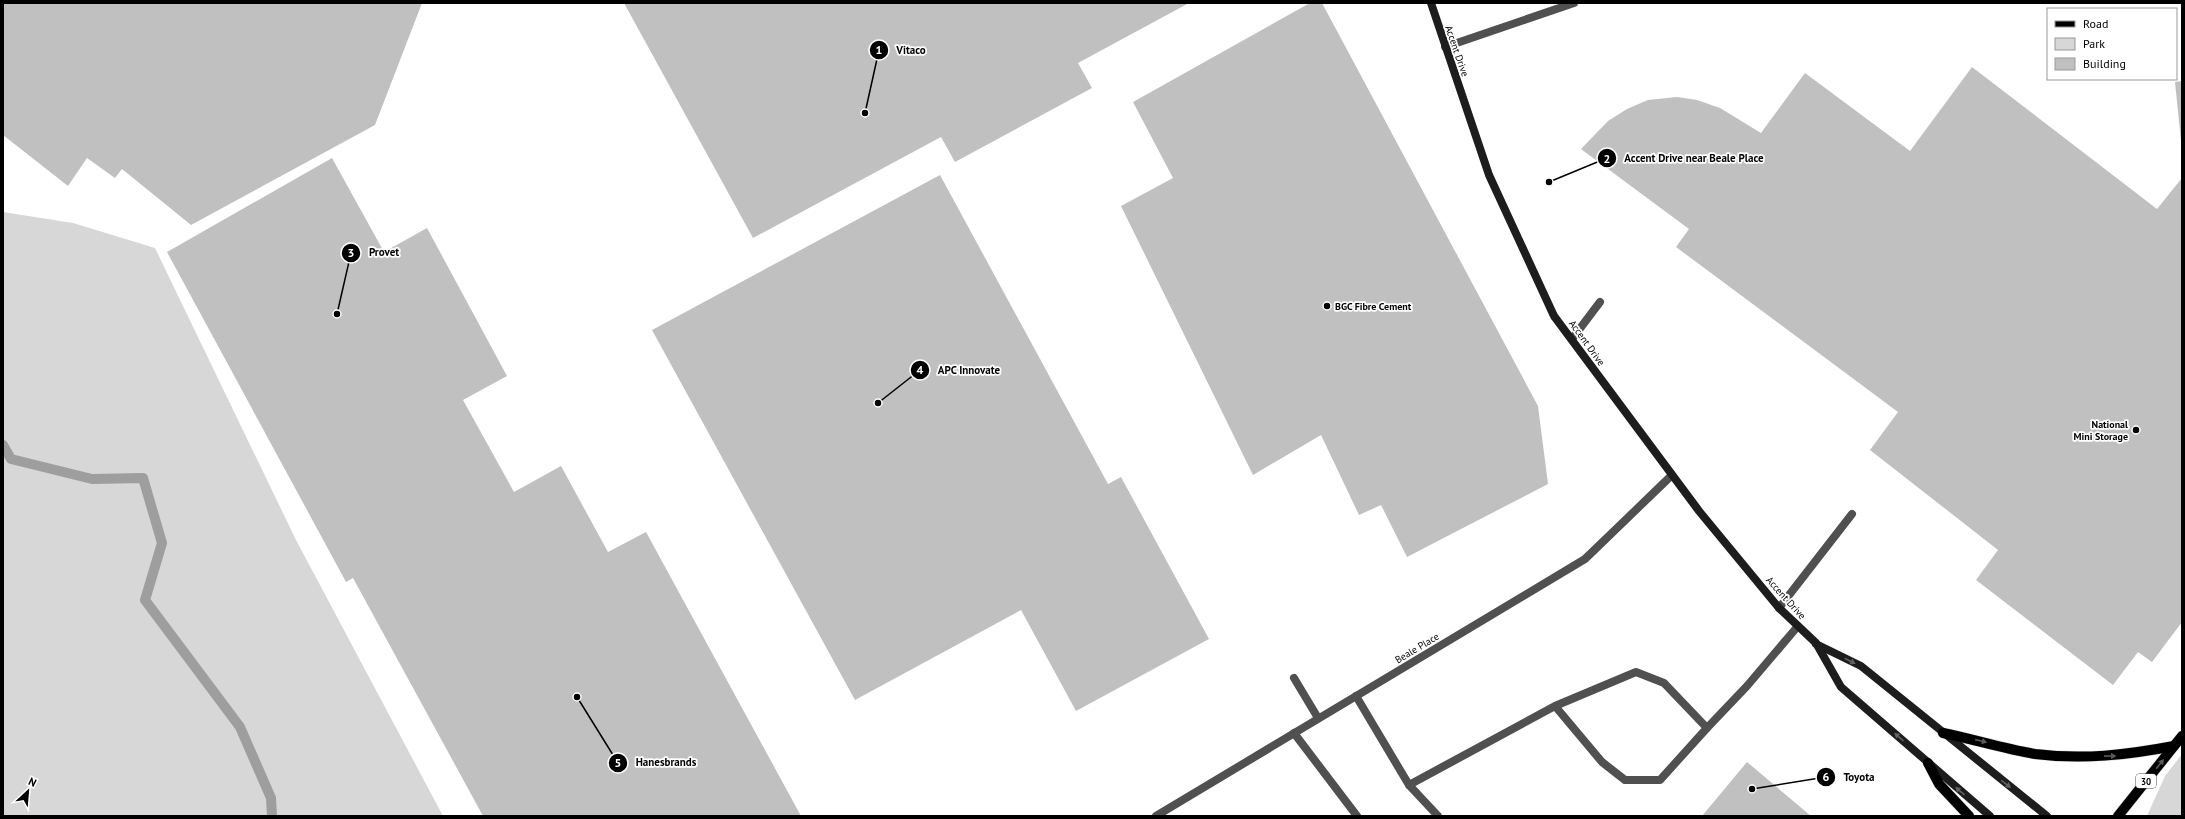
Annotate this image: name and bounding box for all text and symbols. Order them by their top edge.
legend [2047,8,2177,80]
text: Road [2083,16,2108,31]
street label: Accent Drive [1442,24,1472,78]
text: Park [2083,36,2105,51]
callout: Vitaco [869,38,934,61]
text: 1 [876,42,882,57]
text: Vitaco [895,43,926,57]
text: Building [2083,56,2126,71]
callout: Accent Drive near Beale Place [1597,147,1772,170]
text: 2 [1604,151,1610,166]
text: Accent Drive near Beale Place [1624,151,1764,165]
callout: Provet [341,241,407,264]
text: 3 [348,245,354,260]
text: Provet [369,245,399,259]
place label: BGC Fibre Cement [1335,300,1412,313]
marker: BGC Fibre Cement [1322,301,1332,311]
street label: Accent Drive [1566,318,1608,368]
callout: APC Innovate [910,358,1009,381]
text: 4 [917,362,924,377]
text: APC Innovate [938,363,1001,377]
place label: National Mini Storage [2074,418,2128,443]
marker: National Mini Storage [2131,425,2141,435]
street label: Accent Drive [1763,574,1809,622]
street label: Beale Place [1392,630,1442,666]
one-way arrow [1845,658,1856,664]
one-way arrow [1893,733,1904,742]
one-way arrow [1975,739,1987,745]
callout: Hanesbrands [608,751,704,774]
one-way arrow [2104,753,2117,759]
text: 5 [615,755,621,770]
text: Hanesbrands [636,755,697,769]
one-way arrow [2156,758,2164,769]
callout: Toyota [1816,766,1883,789]
text: 6 [1823,769,1830,784]
text: Toyota [1844,770,1875,784]
north arrow [8,771,48,811]
text: N [26,774,39,790]
road number: 30 [2136,774,2156,788]
one-way arrow [2001,779,2012,788]
one-way arrow [1955,786,1965,795]

